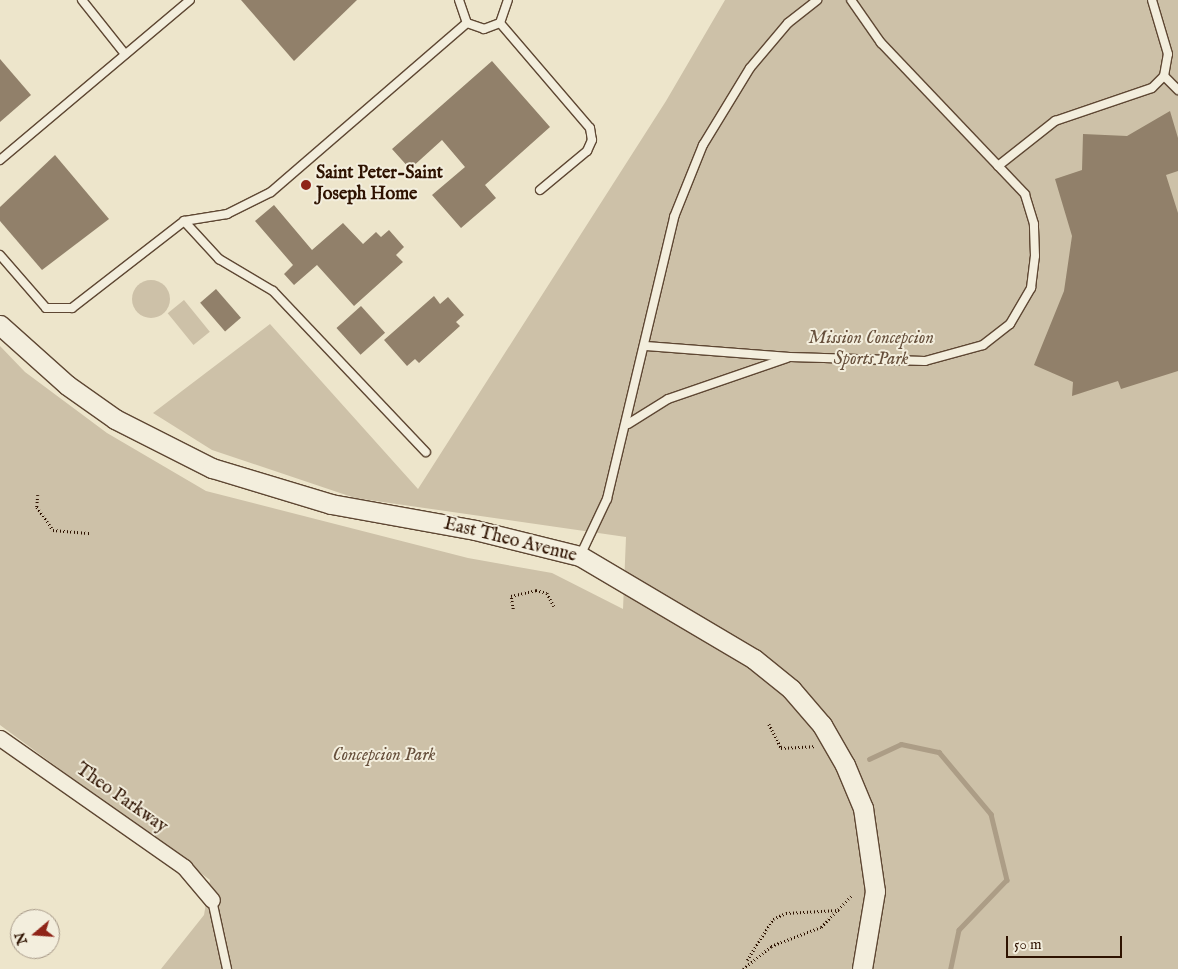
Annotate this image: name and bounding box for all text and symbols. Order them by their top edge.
place label: Saint Peter-Saint Joseph Home [316,164,443,206]
marker: Saint Peter-Saint Joseph Home [300,179,312,191]
park label: Mission Concepcion Sports Park [808,329,934,372]
street label: East Theo Avenue [441,514,579,568]
park label: Concepcion Park [332,745,436,767]
street label: Theo Parkway [71,759,171,839]
north arrow [10,909,60,959]
scale bar [1008,926,1124,958]
text: N [11,930,32,947]
text: 50 m [1014,935,1042,954]

